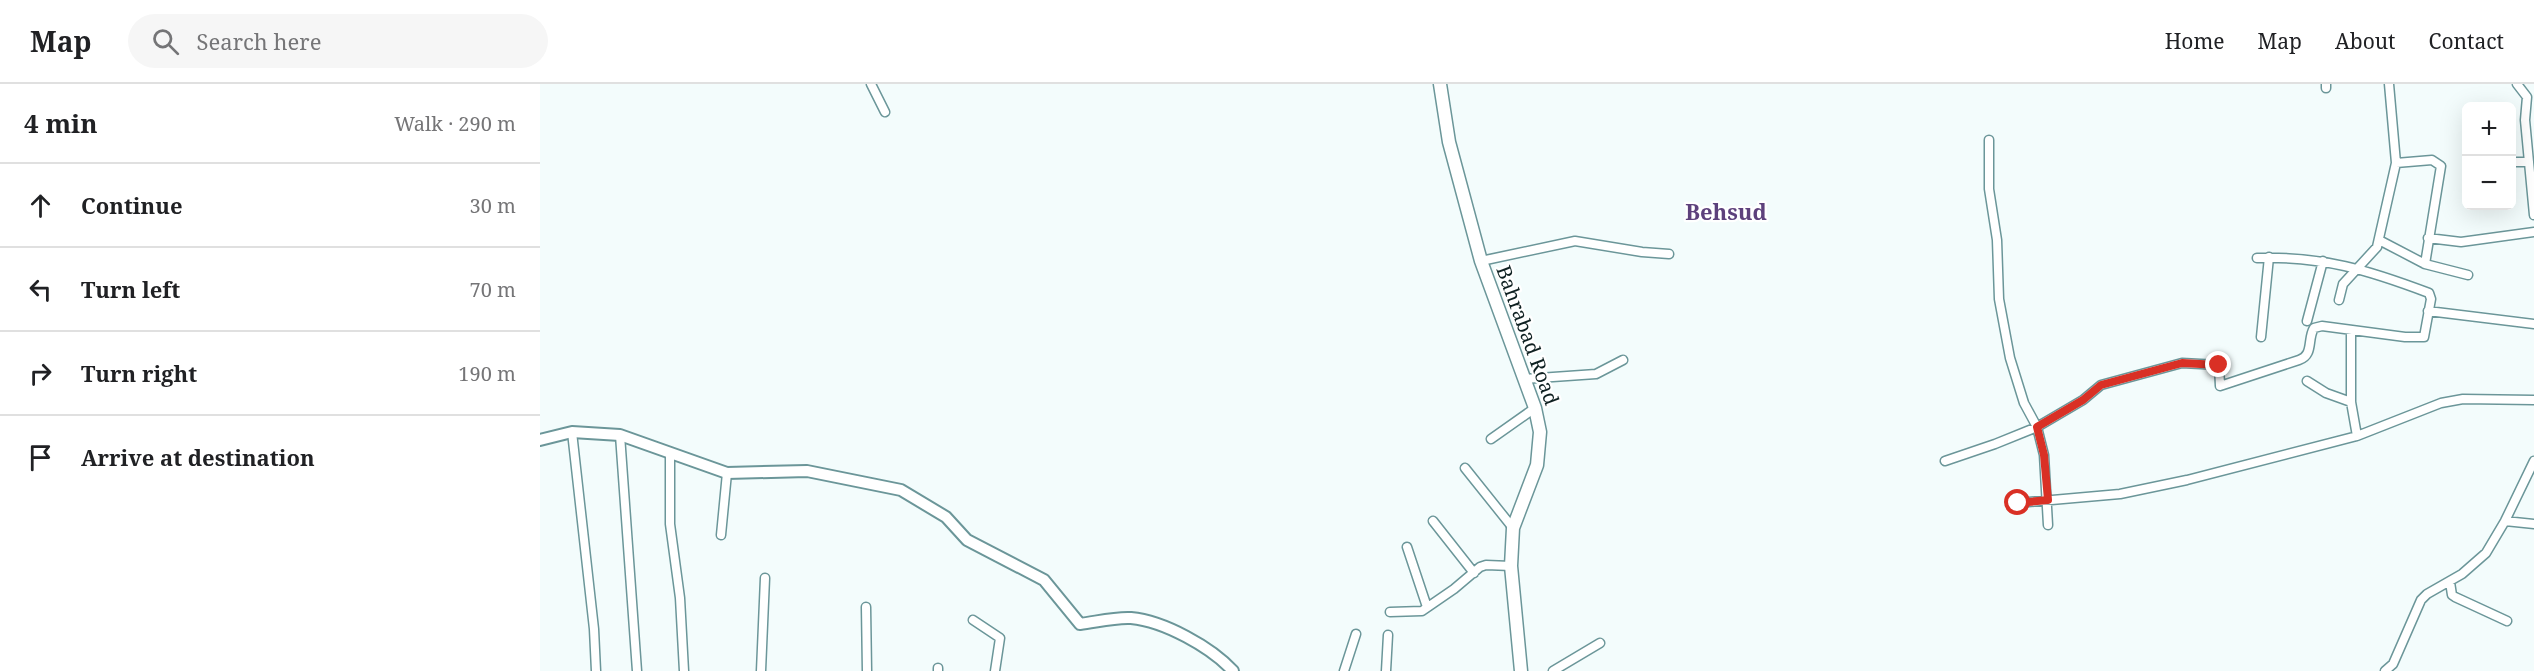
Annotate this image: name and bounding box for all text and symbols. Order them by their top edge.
search box [128,14,548,68]
text: Map [30,22,92,60]
icon: search [149,25,182,58]
text: Search here [197,26,321,56]
text: Home [2165,27,2225,55]
text: Map [2258,27,2302,55]
text: About [2335,27,2396,55]
text: Contact [2429,27,2504,55]
map controls [2462,102,2516,210]
button: + [2462,102,2516,156]
text: 4 min [24,105,98,141]
text: Walk · 290 m [394,110,516,137]
button: − [2462,156,2516,210]
icon: ahead [24,189,57,222]
text: Continue [81,190,183,220]
text: 30 m [470,192,516,219]
district label: Behsud [1685,196,1767,226]
street label: Bahrabad Road [1490,262,1566,408]
icon: left [24,273,57,306]
text: Turn left [81,274,180,304]
text: 70 m [470,276,516,303]
route end [2205,351,2231,377]
icon: right [24,357,57,390]
text: Turn right [81,358,197,388]
text: 190 m [458,360,516,387]
icon: arrive [24,441,57,474]
text: Arrive at destination [81,442,315,472]
route start [2004,489,2030,515]

